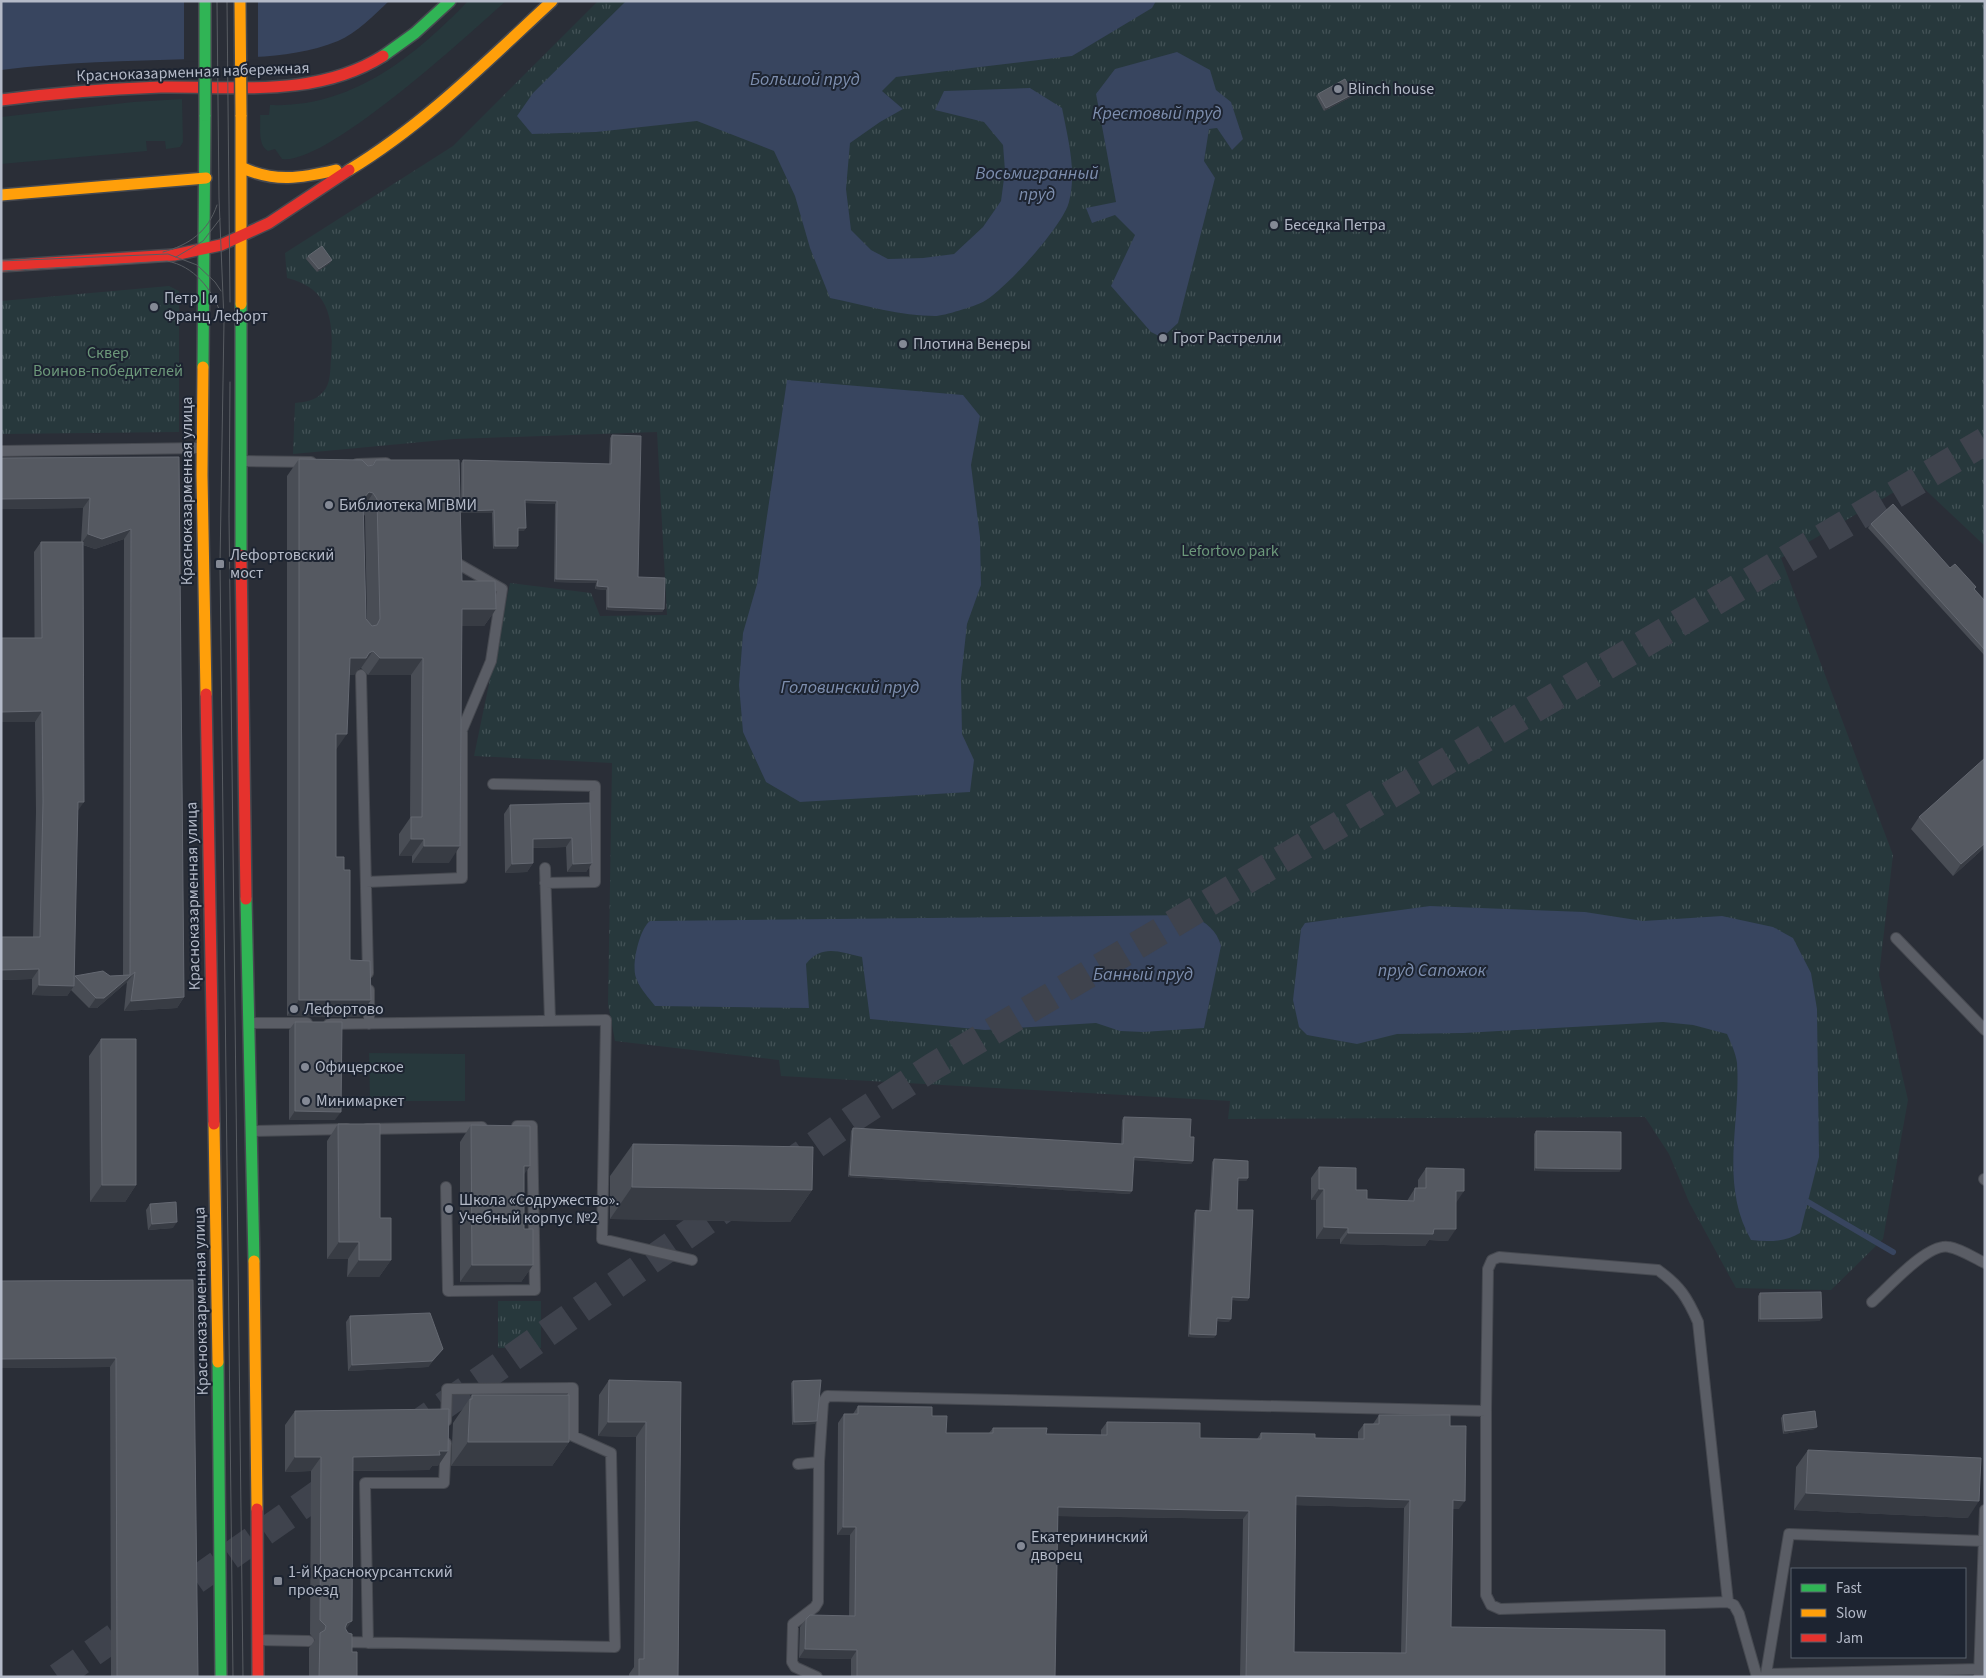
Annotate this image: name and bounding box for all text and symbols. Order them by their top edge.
street label: Красноказарменная набережная [76,57,310,87]
water label: Большой пруд [750,67,860,92]
place label: Blinch house [1348,78,1434,100]
marker: Blinch house [1332,83,1344,95]
water label: Крестовый пруд [1092,101,1222,126]
water label: Восьмигранный пруд [975,161,1099,207]
place label: Беседка Петра [1284,214,1386,236]
marker: Беседка Петра [1268,219,1280,231]
place label: Петр I и Франц Лефорт [164,287,268,327]
marker: Петр I и Франц Лефорт [148,301,160,313]
place label: Грот Растрелли [1173,327,1282,349]
marker: Грот Растрелли [1157,332,1169,344]
place label: Плотина Венеры [913,333,1031,355]
marker: Плотина Венеры [897,338,909,350]
park label: Сквер Воинов-победителей [33,342,183,382]
street label: Красноказарменная улица [176,397,198,585]
place label: Библиотека МГВМИ [339,494,477,516]
marker: Библиотека МГВМИ [323,499,335,511]
park label: Lefortovo park [1181,540,1279,562]
place label: Лефортовский мост [230,544,334,584]
marker: Лефортовский мост [214,558,226,570]
water label: Головинский пруд [781,675,919,700]
street label: Красноказарменная улица [180,802,206,990]
water label: пруд Сапожок [1378,958,1487,983]
water label: Банный пруд [1093,962,1193,987]
place label: Лефортово [304,998,384,1020]
marker: Лефортово [288,1003,300,1015]
place label: Офицерское [315,1056,404,1078]
marker: Офицерское [299,1061,311,1073]
place label: Минимаркет [316,1090,405,1112]
marker: Минимаркет [300,1095,312,1107]
place label: Школа «Содружество». Учебный корпус №2 [459,1189,619,1229]
marker: Школа «Содружество». Учебный корпус №2 [443,1203,455,1215]
street label: Красноказарменная улица [188,1207,214,1395]
place label: Екатерининский дворец [1031,1526,1148,1566]
marker: Екатерининский дворец [1015,1540,1027,1552]
place label: 1-й Краснокурсантский проезд [288,1561,453,1601]
legend [1791,1568,1966,1658]
marker: 1-й Краснокурсантский проезд [272,1575,284,1587]
text: Fast [1836,1578,1862,1599]
text: Slow [1836,1603,1867,1624]
text: Jam [1836,1628,1863,1649]

